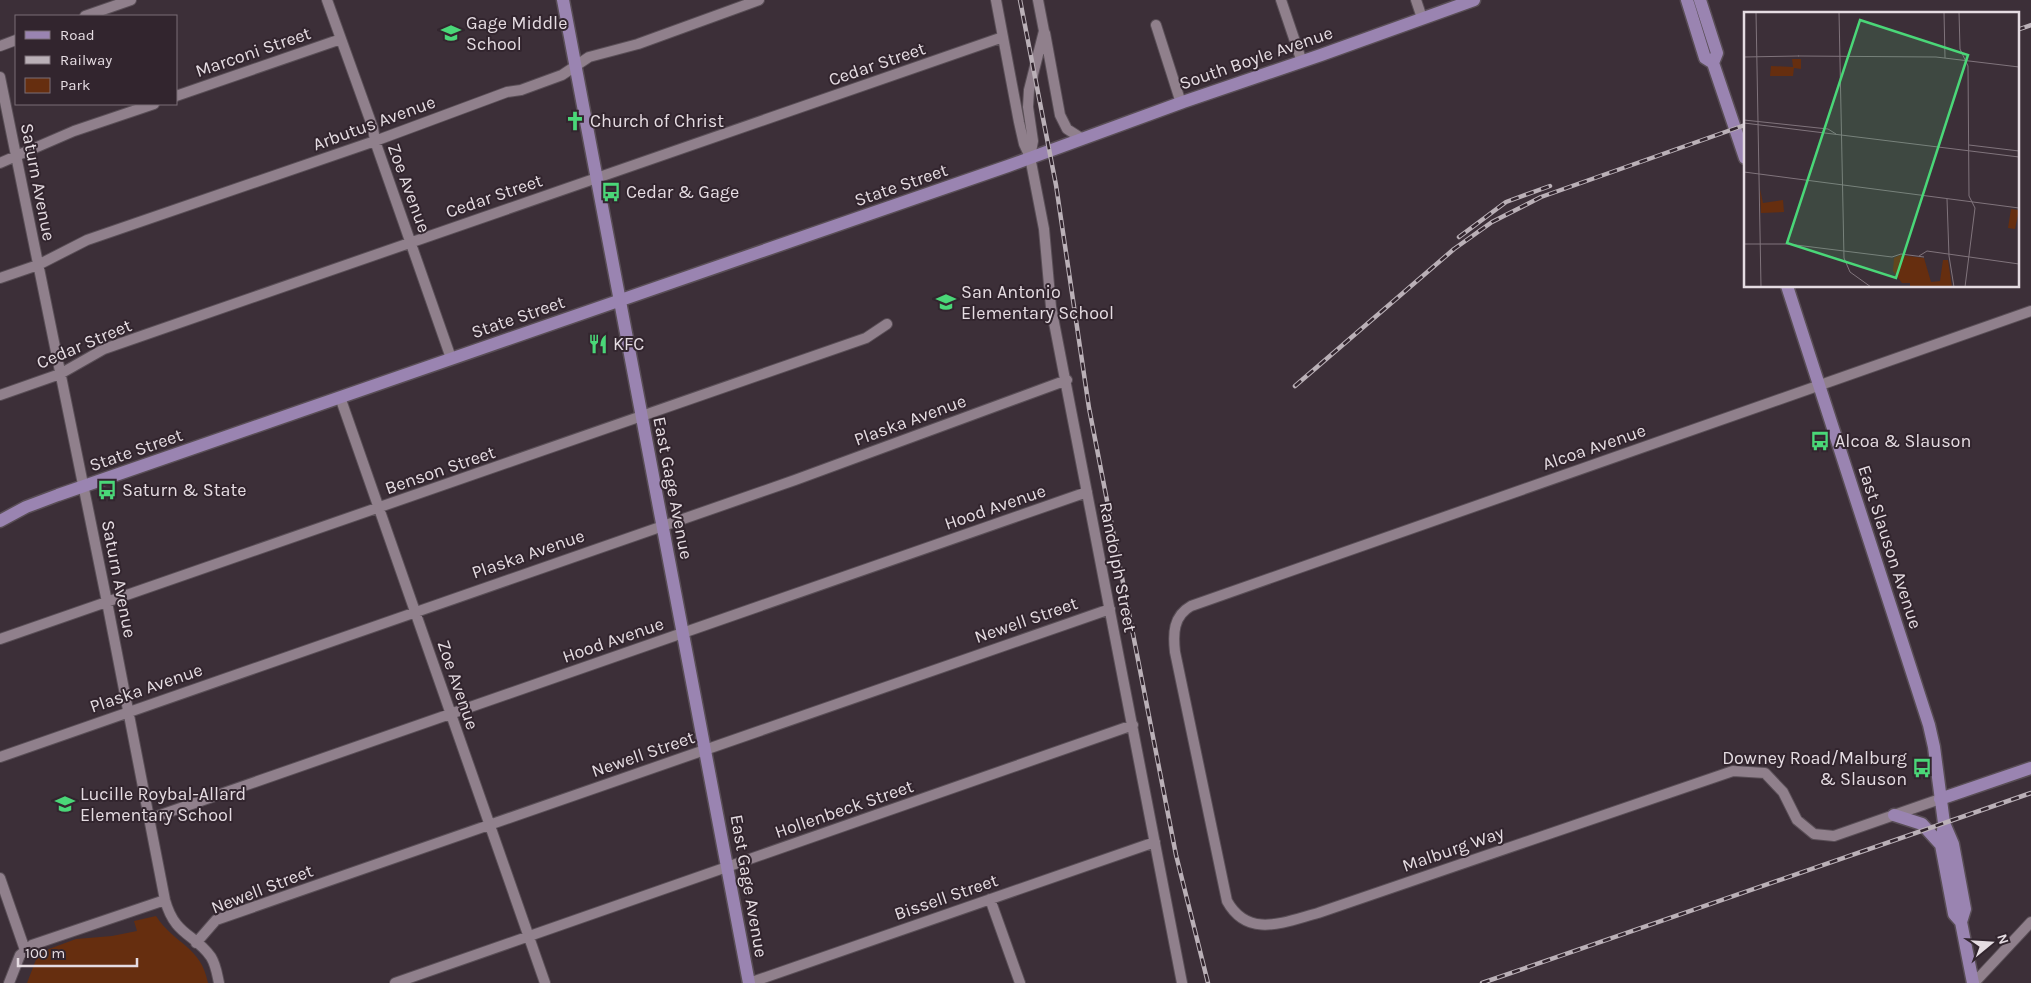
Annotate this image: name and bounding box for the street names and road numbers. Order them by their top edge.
street label: South Boyle Avenue [1176,21,1336,95]
street label: Marconi Street [192,22,314,82]
street label: Cedar Street [826,37,929,91]
street label: Arbutus Avenue [310,91,438,155]
street label: Saturn Avenue [16,121,60,243]
street label: Zoe Avenue [383,140,435,236]
street label: State Street [851,159,951,211]
street label: Cedar Street [443,169,546,223]
street label: State Street [468,291,568,343]
street label: Cedar Street [33,314,135,374]
street label: Plaska Avenue [851,389,969,451]
street label: East Gage Avenue [648,415,698,561]
street label: Alcoa Avenue [1539,419,1649,475]
street label: State Street [86,424,186,476]
street label: Benson Street [382,441,498,499]
street label: East Slauson Avenue [1853,462,1927,632]
street label: Hood Avenue [941,479,1049,535]
street label: Randolph Street [1095,500,1141,634]
street label: Saturn Avenue [97,518,141,640]
street label: Plaska Avenue [469,524,587,584]
street label: Newell Street [972,592,1081,648]
street label: Hood Avenue [559,612,667,668]
street label: Zoe Avenue [432,637,484,733]
street label: Plaska Avenue [87,658,205,718]
street label: Newell Street [589,726,698,782]
street label: Hollenbeck Street [772,775,916,843]
street label: East Gage Avenue [726,813,772,959]
street label: Malburg Way [1399,821,1507,877]
street label: Newell Street [208,859,316,919]
street label: Bissell Street [891,869,1001,925]

